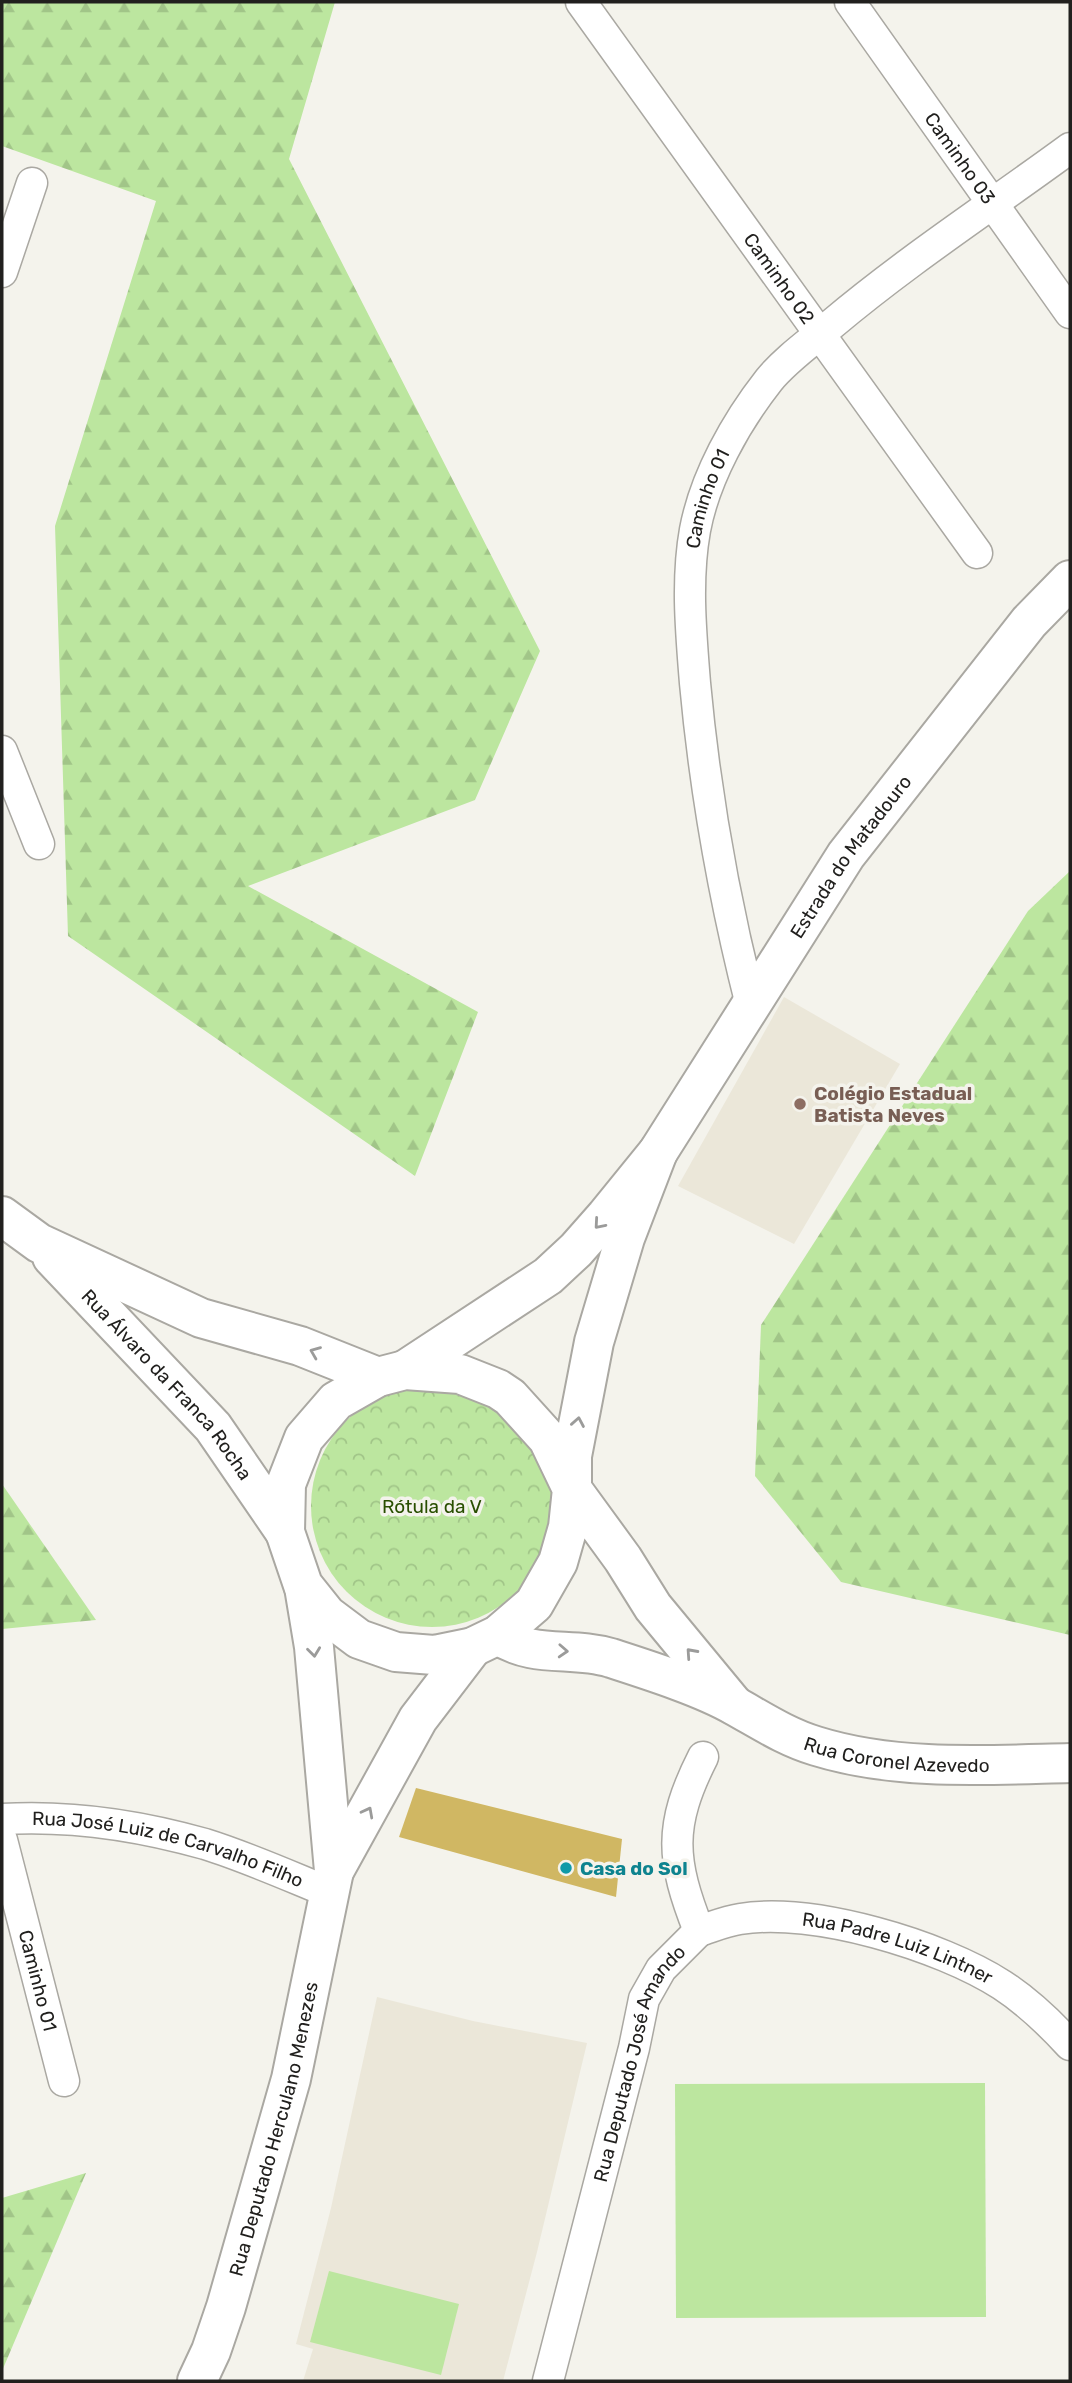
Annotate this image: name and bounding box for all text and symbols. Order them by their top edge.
street label: Caminho 03 [920,108,1001,208]
street label: Caminho 02 [739,228,820,328]
street label: Caminho 01 [681,445,734,550]
street label: Estrada do Matadouro [785,770,916,942]
place label: Colégio Estadual Batista Neves [814,1082,972,1127]
marker: Colégio Estadual Batista Neves [792,1096,808,1112]
one-way arrow [595,1216,607,1229]
street label: Rua Álvaro da Franca Rocha [77,1284,257,1484]
one-way arrow [310,1346,322,1360]
one-way arrow [570,1416,585,1427]
park label: Rótula da V [382,1495,482,1518]
one-way arrow [557,1644,568,1659]
one-way arrow [307,1646,322,1658]
one-way arrow [687,1648,699,1661]
street label: Rua Coronel Azevedo [801,1731,990,1777]
street label: Rua José Luiz de Carvalho Filho [32,1807,307,1892]
one-way arrow [360,1807,373,1819]
place label: Casa do Sol [580,1857,688,1880]
marker: Casa do Sol [558,1860,574,1876]
street label: Rua Padre Luiz Lintner [801,1907,998,1989]
street label: Caminho 01 [14,1927,62,2033]
street label: Rua Deputado José Amando [588,1940,690,2184]
street label: Rua Deputado Herculano Menezes [224,1980,322,2279]

